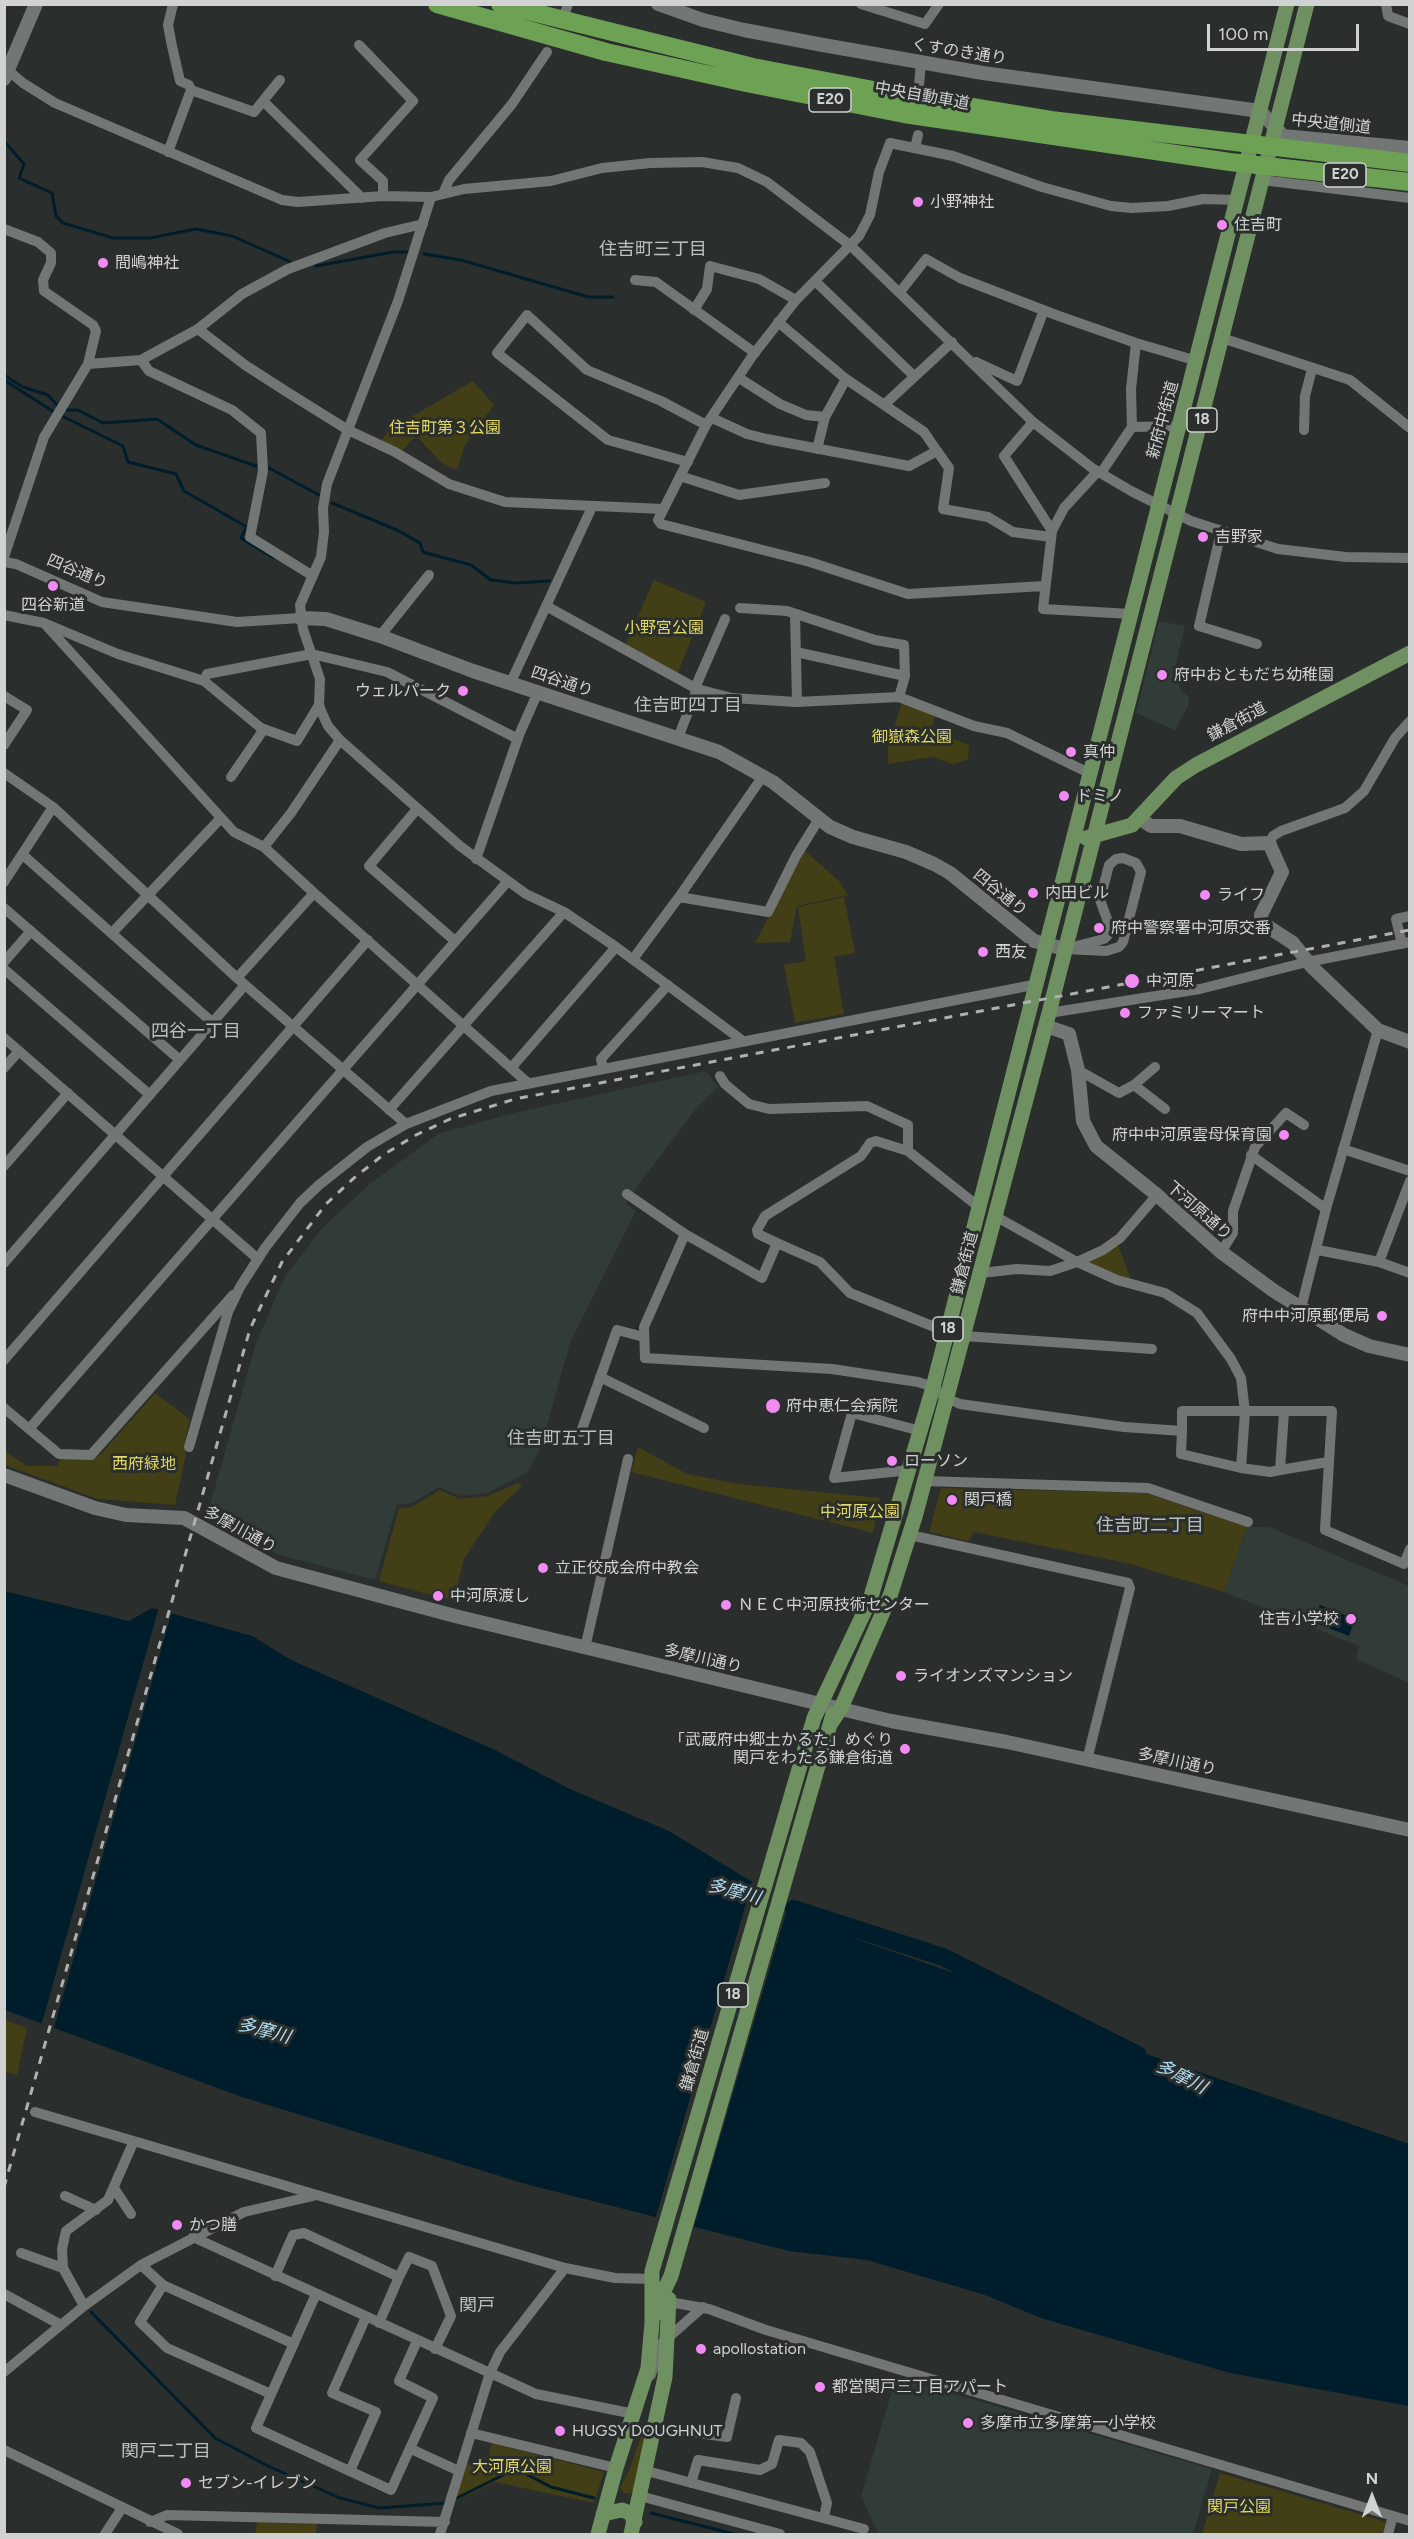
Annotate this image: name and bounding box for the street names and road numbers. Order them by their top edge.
street label: くすのき通り [910,35,1008,69]
street label: 中央自動車道 [873,78,971,114]
road number: E20 [809,88,851,112]
street label: 中央道側道 [1290,110,1372,138]
road number: E20 [1324,163,1366,187]
street label: 新府中街道 [1143,379,1183,461]
road number: 18 [1187,408,1217,432]
street label: 四谷通り [44,551,110,593]
street label: 四谷通り [529,663,595,701]
street label: 鎌倉街道 [1204,699,1270,745]
street label: 四谷通り [969,865,1031,921]
street label: 下河原通り [1163,1178,1235,1244]
street label: 鎌倉街道 [948,1230,982,1296]
road number: 18 [933,1317,963,1341]
street label: 多摩川通り [200,1502,280,1558]
street label: 多摩川通り [662,1641,744,1677]
street label: 多摩川通り [1136,1744,1218,1780]
road number: 18 [718,1983,748,2007]
street label: 鎌倉街道 [677,2027,713,2093]

